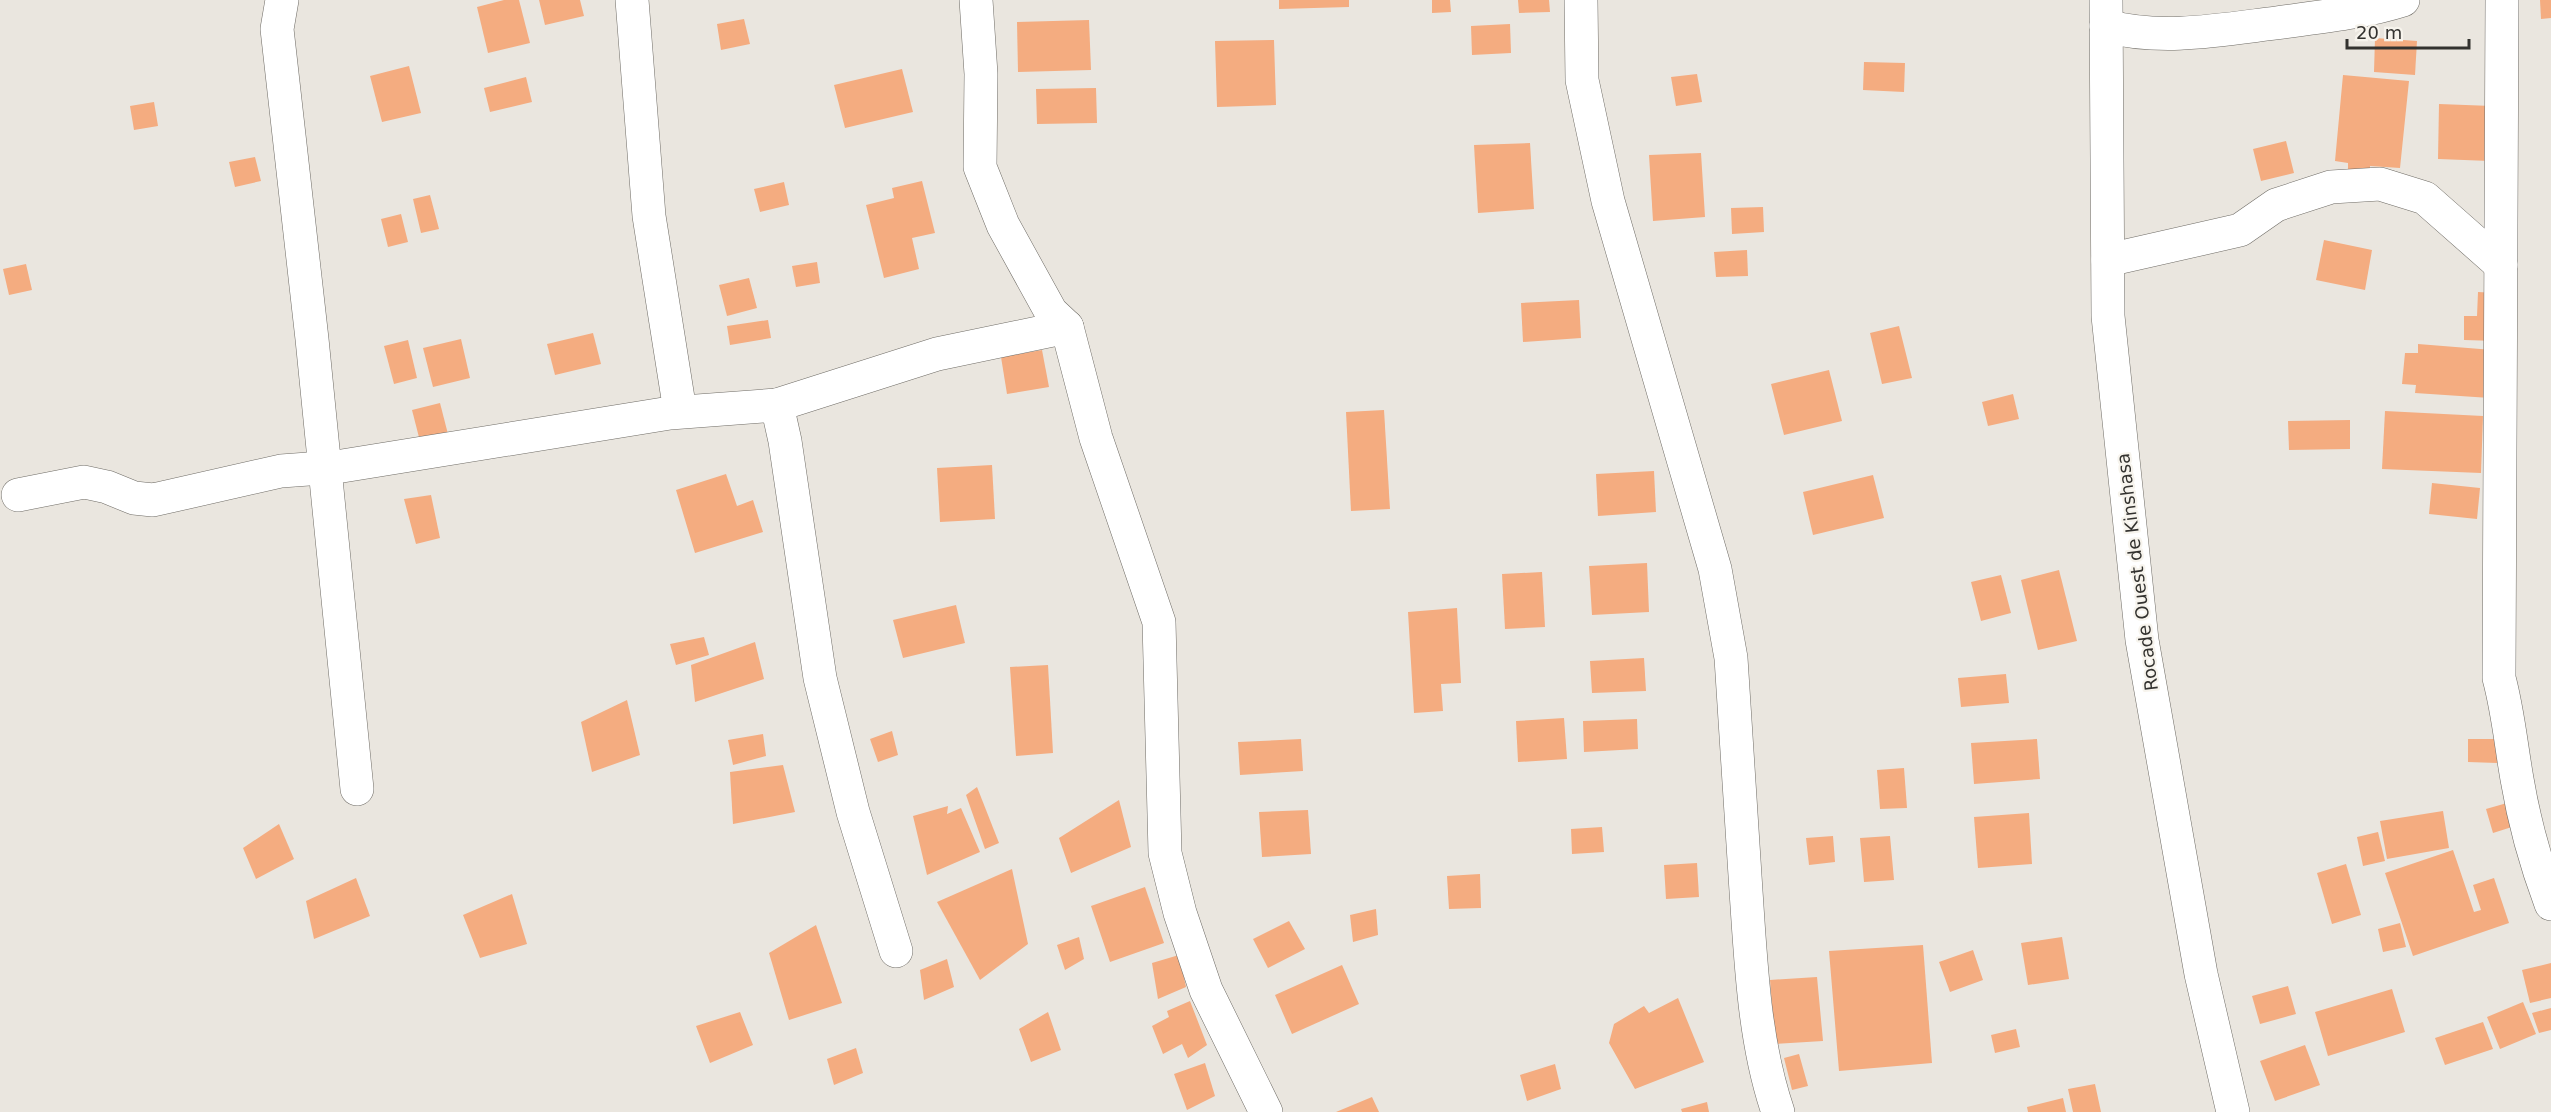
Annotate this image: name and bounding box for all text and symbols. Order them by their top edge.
scale bar [2347,12,2468,50]
text: 20 m [2356,22,2402,43]
street label: Rocade Ouest de Kinshasa [2112,452,2162,692]

